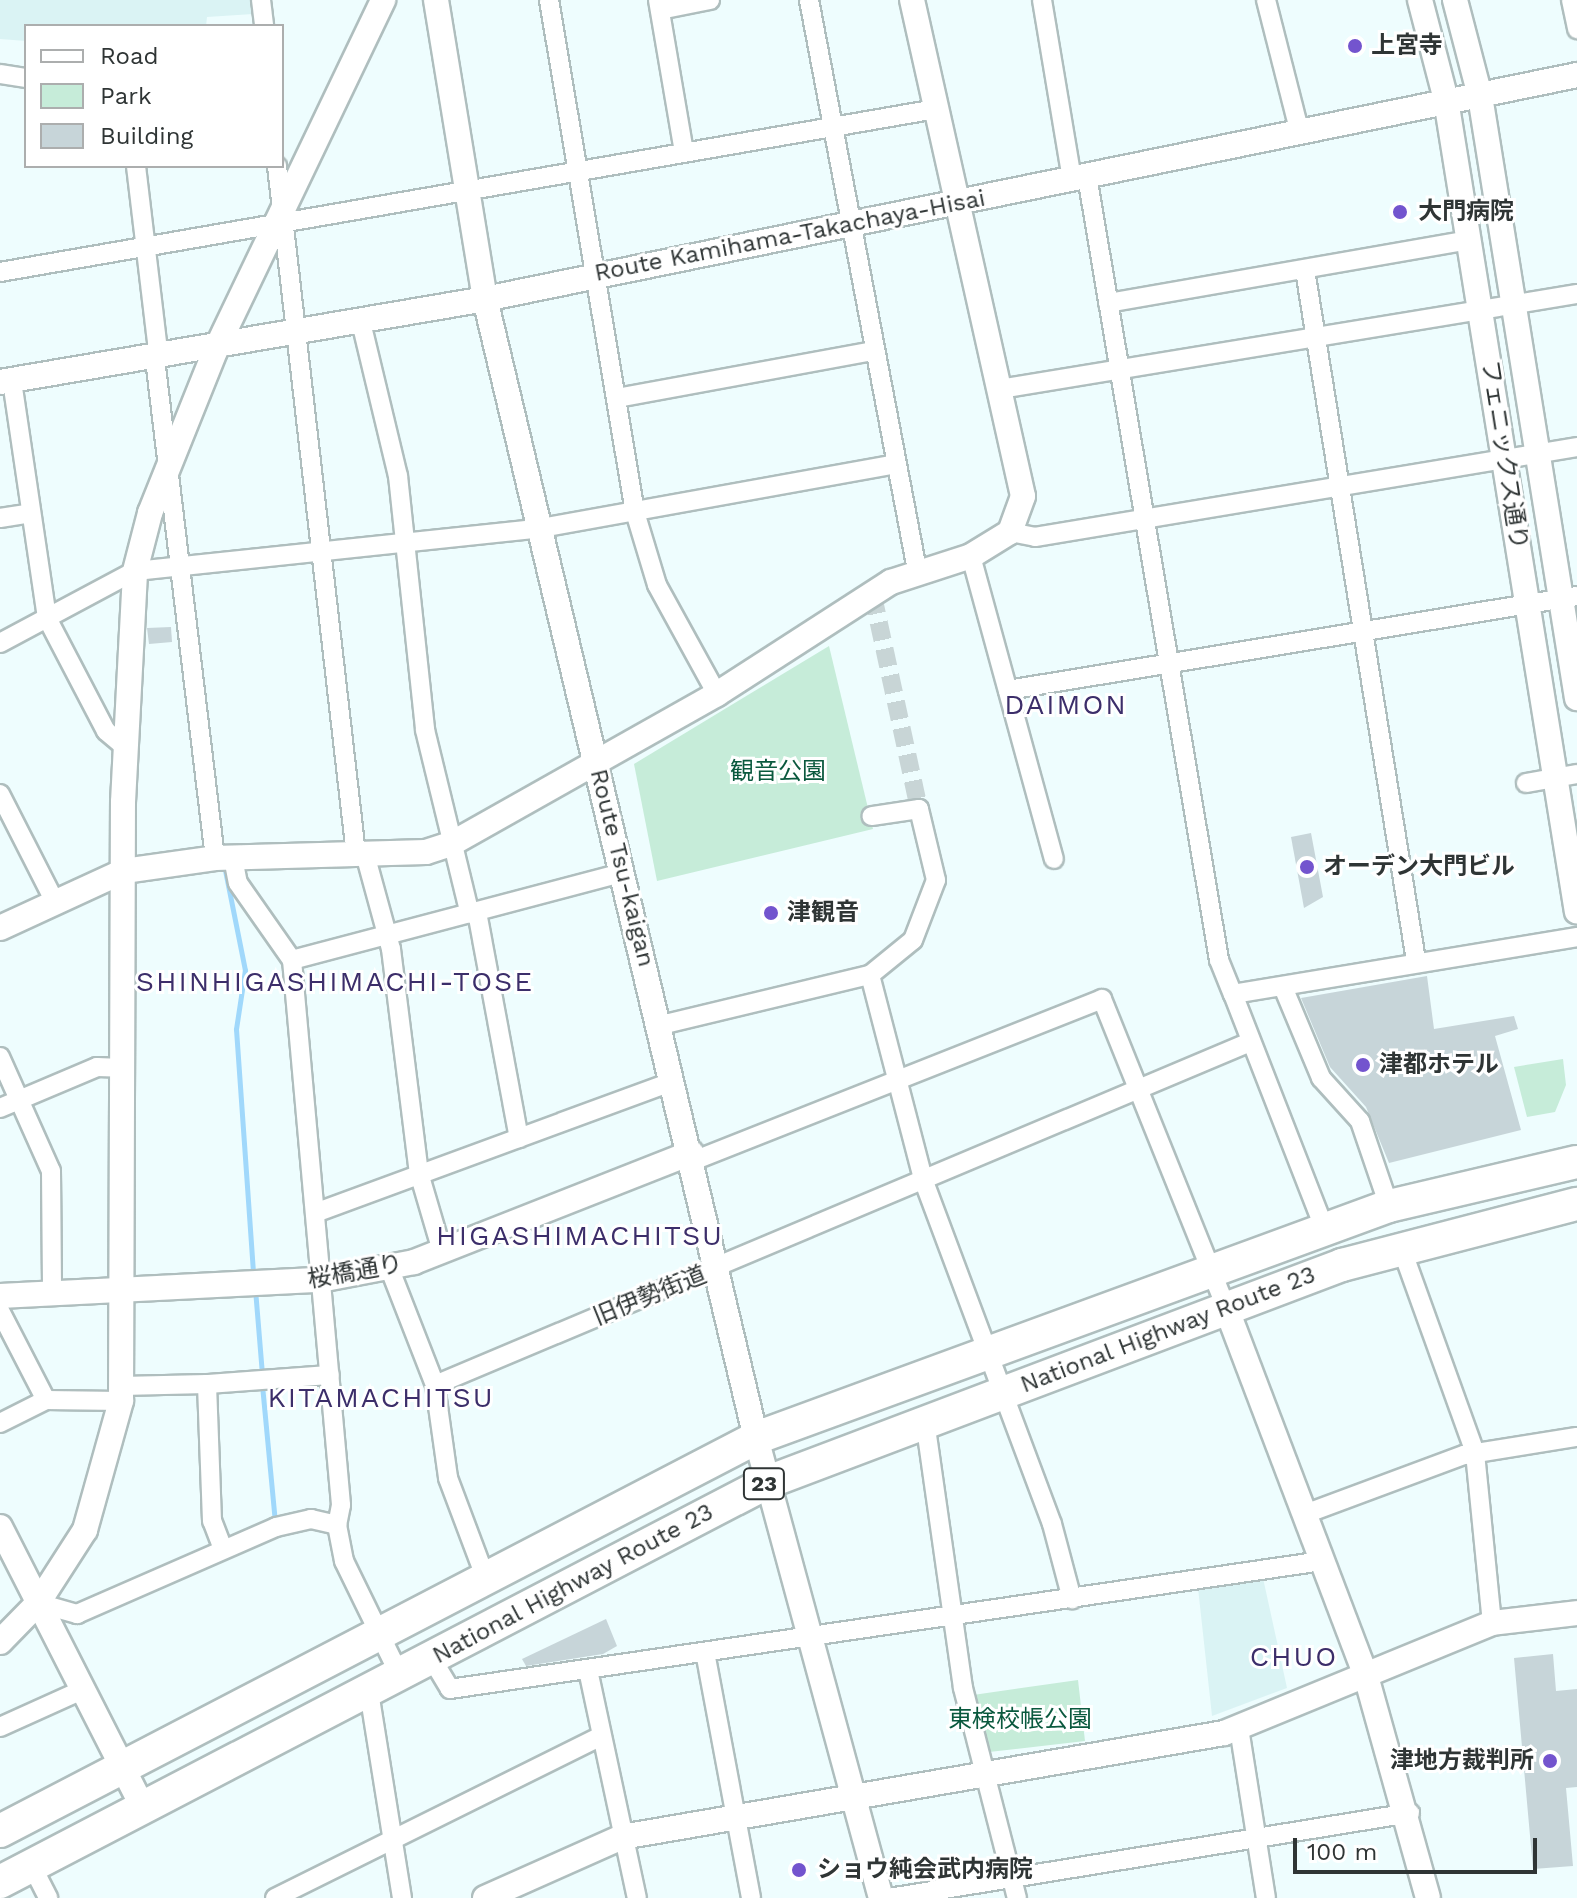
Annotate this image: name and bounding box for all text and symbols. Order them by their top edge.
legend [24,24,284,168]
place label: 上宮寺 [1371,32,1443,60]
marker: 上宮寺 [1346,37,1364,55]
text: Road [100,42,159,70]
text: Park [100,82,152,110]
text: Building [100,122,193,150]
street label: Route Kamihama-Takachaya-Hisai [592,184,988,288]
place label: 大門病院 [1418,198,1514,226]
marker: 大門病院 [1389,201,1411,223]
street label: フェニックス通り [1475,358,1533,552]
district label: DAIMON [1004,688,1128,722]
park label: 観音公園 [730,758,826,786]
street label: Route Tsu-kaigan [583,766,661,970]
place label: オーデン大門ビル [1323,853,1515,881]
marker: オーデン大門ビル [1298,858,1316,876]
place label: 津観音 [787,899,859,927]
marker: 津観音 [762,904,780,922]
district label: SHINHIGASHIMACHI-TOSE [136,965,534,999]
place label: 津都ホテル [1379,1051,1499,1079]
marker: 津都ホテル [1354,1056,1372,1074]
district label: HIGASHIMACHITSU [436,1219,724,1253]
street label: 桜橋通り [305,1249,405,1295]
street label: 旧伊勢街道 [589,1260,711,1332]
street label: National Highway Route 23 [1016,1260,1320,1400]
district label: KITAMACHITSU [267,1381,495,1415]
road number: 23 [742,1466,786,1502]
street label: National Highway Route 23 [427,1497,719,1671]
district label: CHUO [1250,1640,1338,1674]
park label: 東検校帳公園 [948,1706,1092,1734]
place label: 津地方裁判所 [1390,1747,1534,1775]
marker: 津地方裁判所 [1541,1752,1559,1770]
scale bar [1297,1822,1541,1872]
text: 100 m [1307,1838,1377,1866]
place label: ショウ純会武内病院 [817,1856,1033,1884]
marker: ショウ純会武内病院 [788,1859,810,1881]

